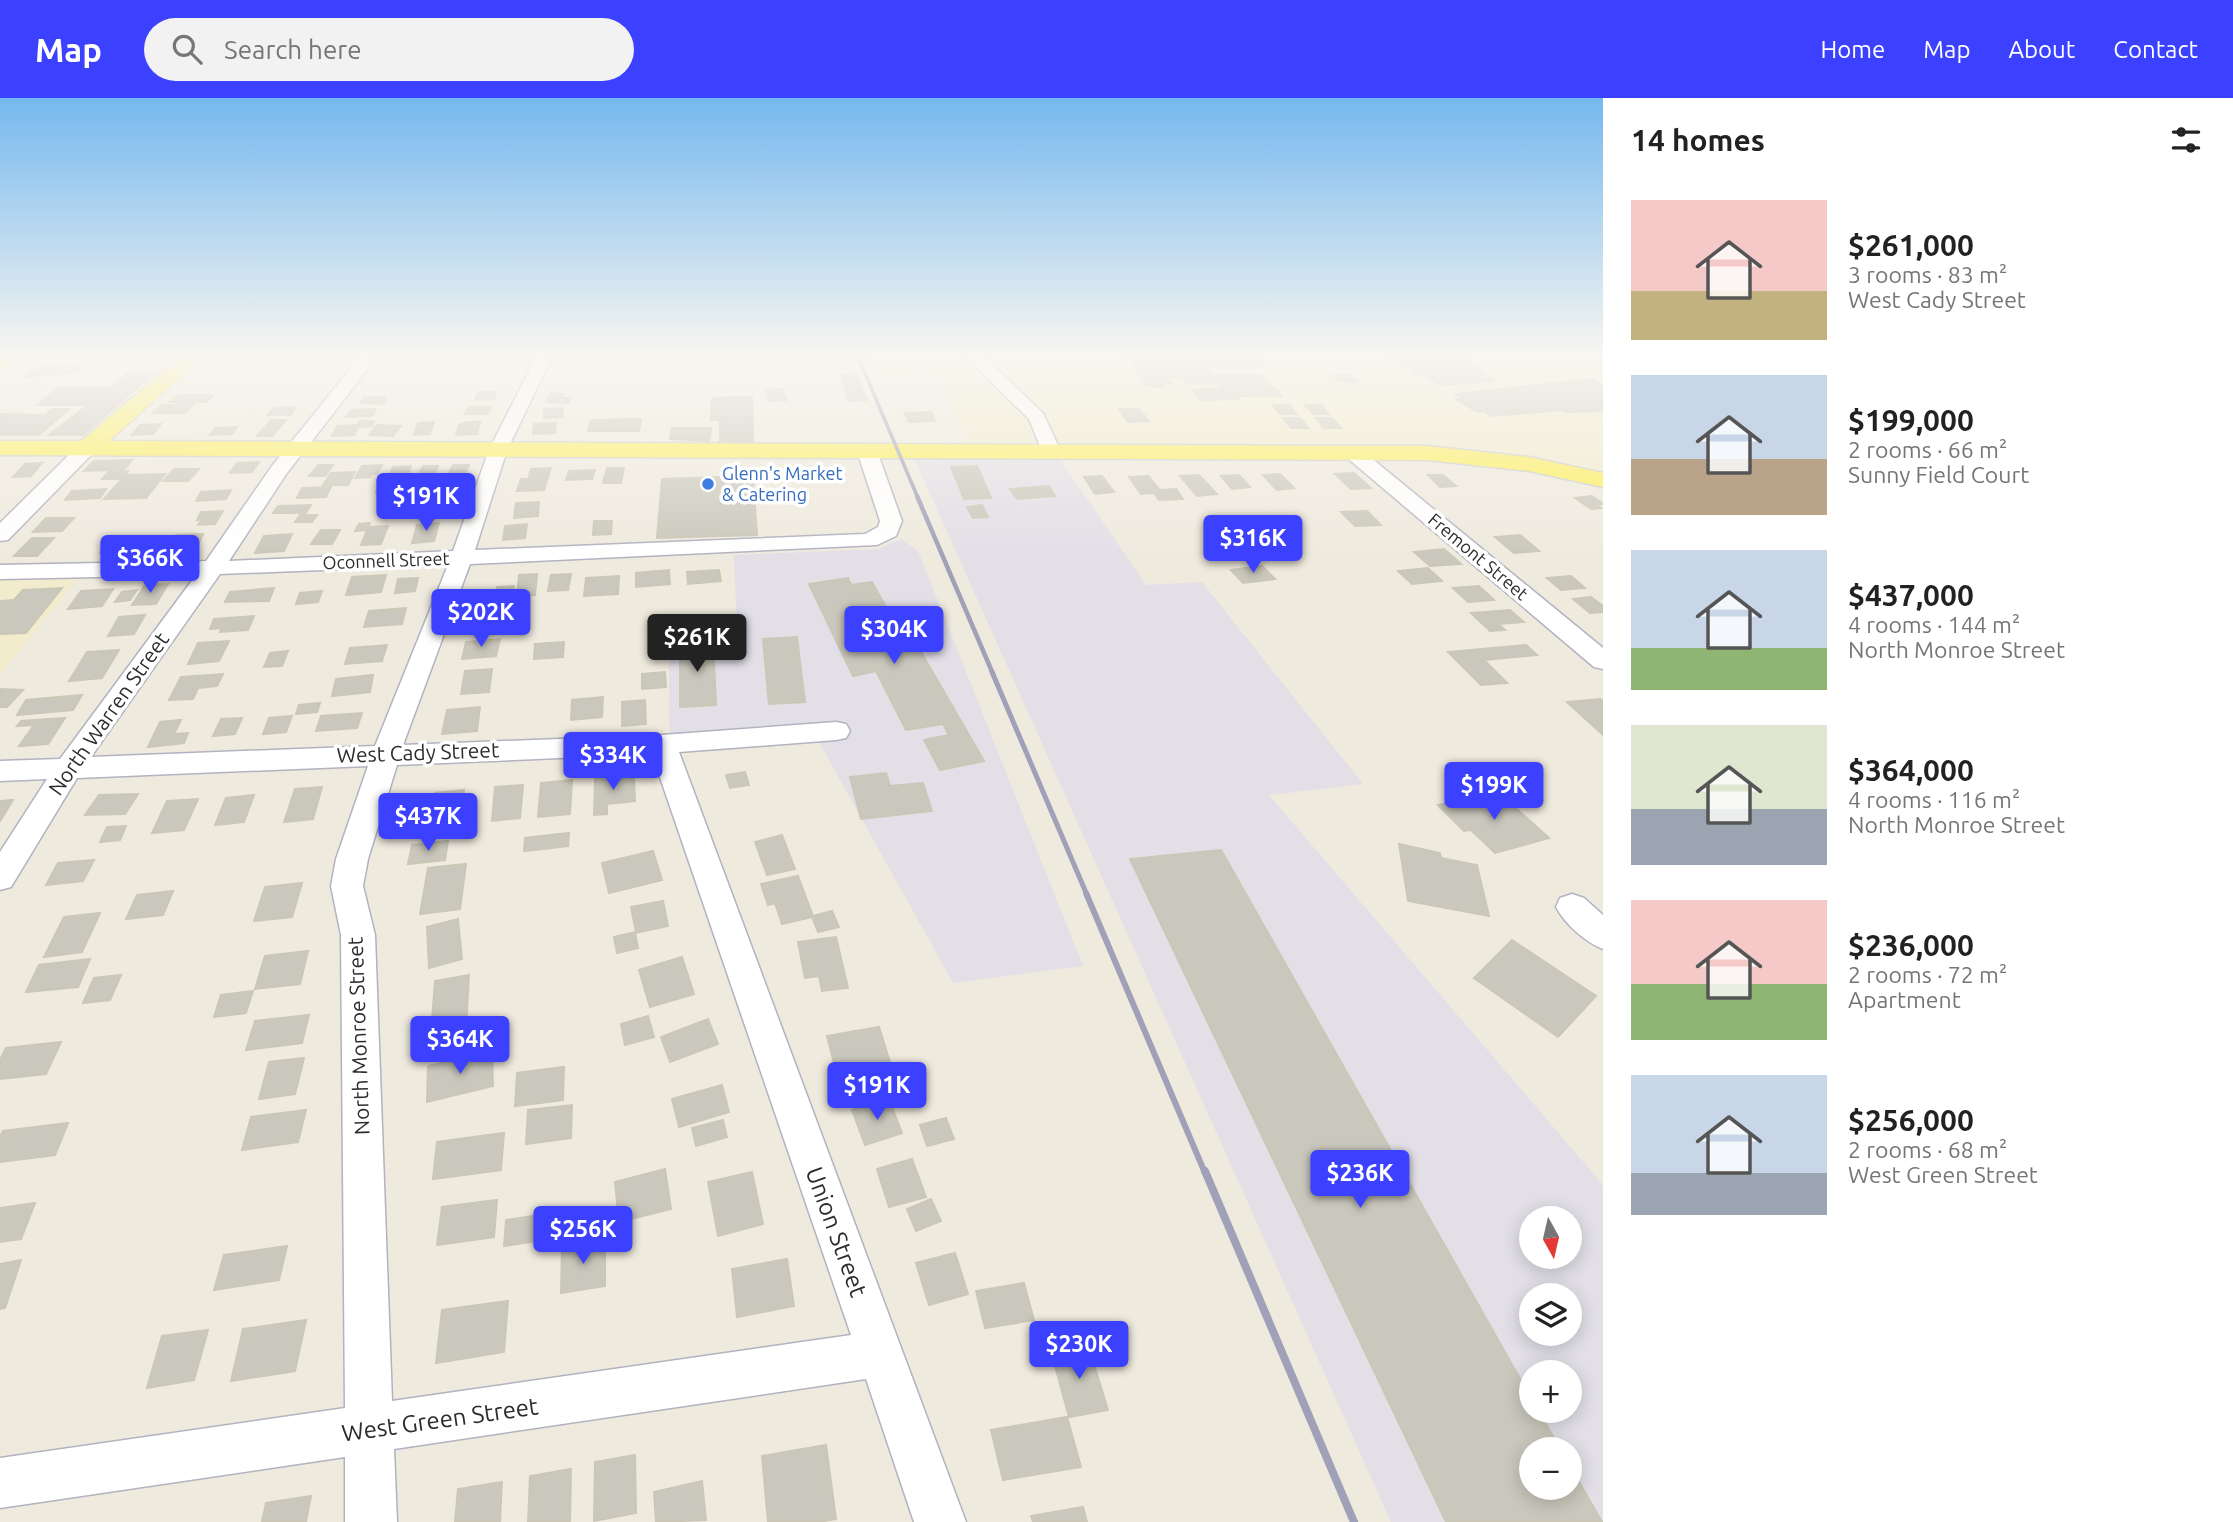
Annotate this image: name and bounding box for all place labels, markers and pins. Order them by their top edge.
place label: Glenn's Market & Catering [722,463,843,504]
pin: $191K [377,474,475,533]
marker: Glenn's Market & Catering [700,476,716,492]
pin: $316K [1204,516,1302,575]
pin: $366K [101,536,199,595]
pin: $202K [432,589,530,649]
pin: $304K [845,606,943,666]
pin: $261K [648,614,746,674]
pin: $334K [564,732,662,792]
pin: $199K [1445,762,1543,822]
pin: $437K [379,794,477,853]
pin: $364K [411,1016,509,1076]
pin: $191K [828,1062,926,1122]
pin: $236K [1311,1150,1409,1210]
pin: $256K [534,1206,632,1266]
pin: $230K [1030,1322,1128,1381]

